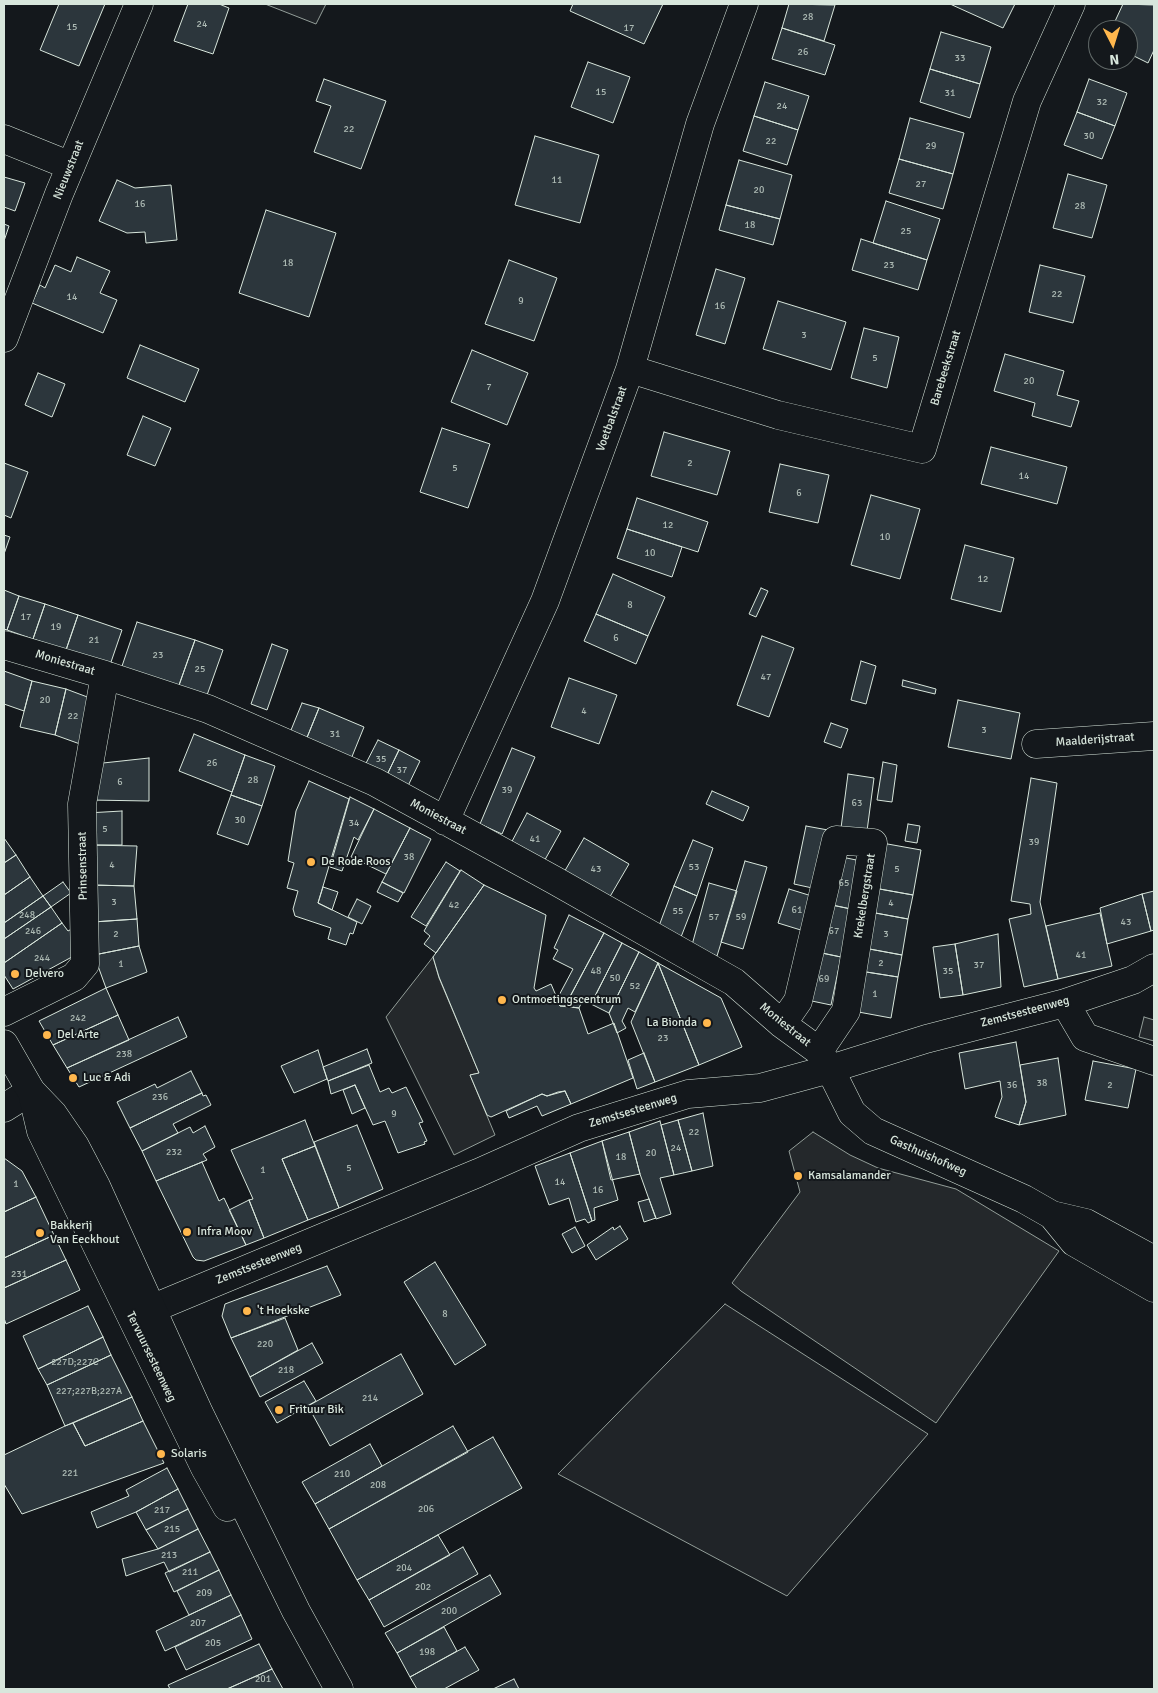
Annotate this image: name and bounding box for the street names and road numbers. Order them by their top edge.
street label: Nieuwstraat [51,138,87,202]
street label: Barebeekstraat [928,329,964,407]
street label: Voetbalstraat [593,384,631,454]
street label: Moniestraat [33,647,97,679]
street label: Maalderijstraat [1055,730,1135,750]
street label: Moniestraat [407,796,469,838]
street label: Prinsenstraat [75,831,91,901]
street label: Krekelbergstraat [851,853,879,939]
street label: Zemstsesteenweg [979,993,1071,1031]
street label: Moniestraat [756,1000,814,1050]
street label: Zemstsesteenweg [587,1091,679,1131]
street label: Gasthuishofweg [887,1133,969,1179]
street label: Zemstsesteenweg [214,1240,304,1288]
street label: Tervuursesteenweg [123,1310,179,1404]

